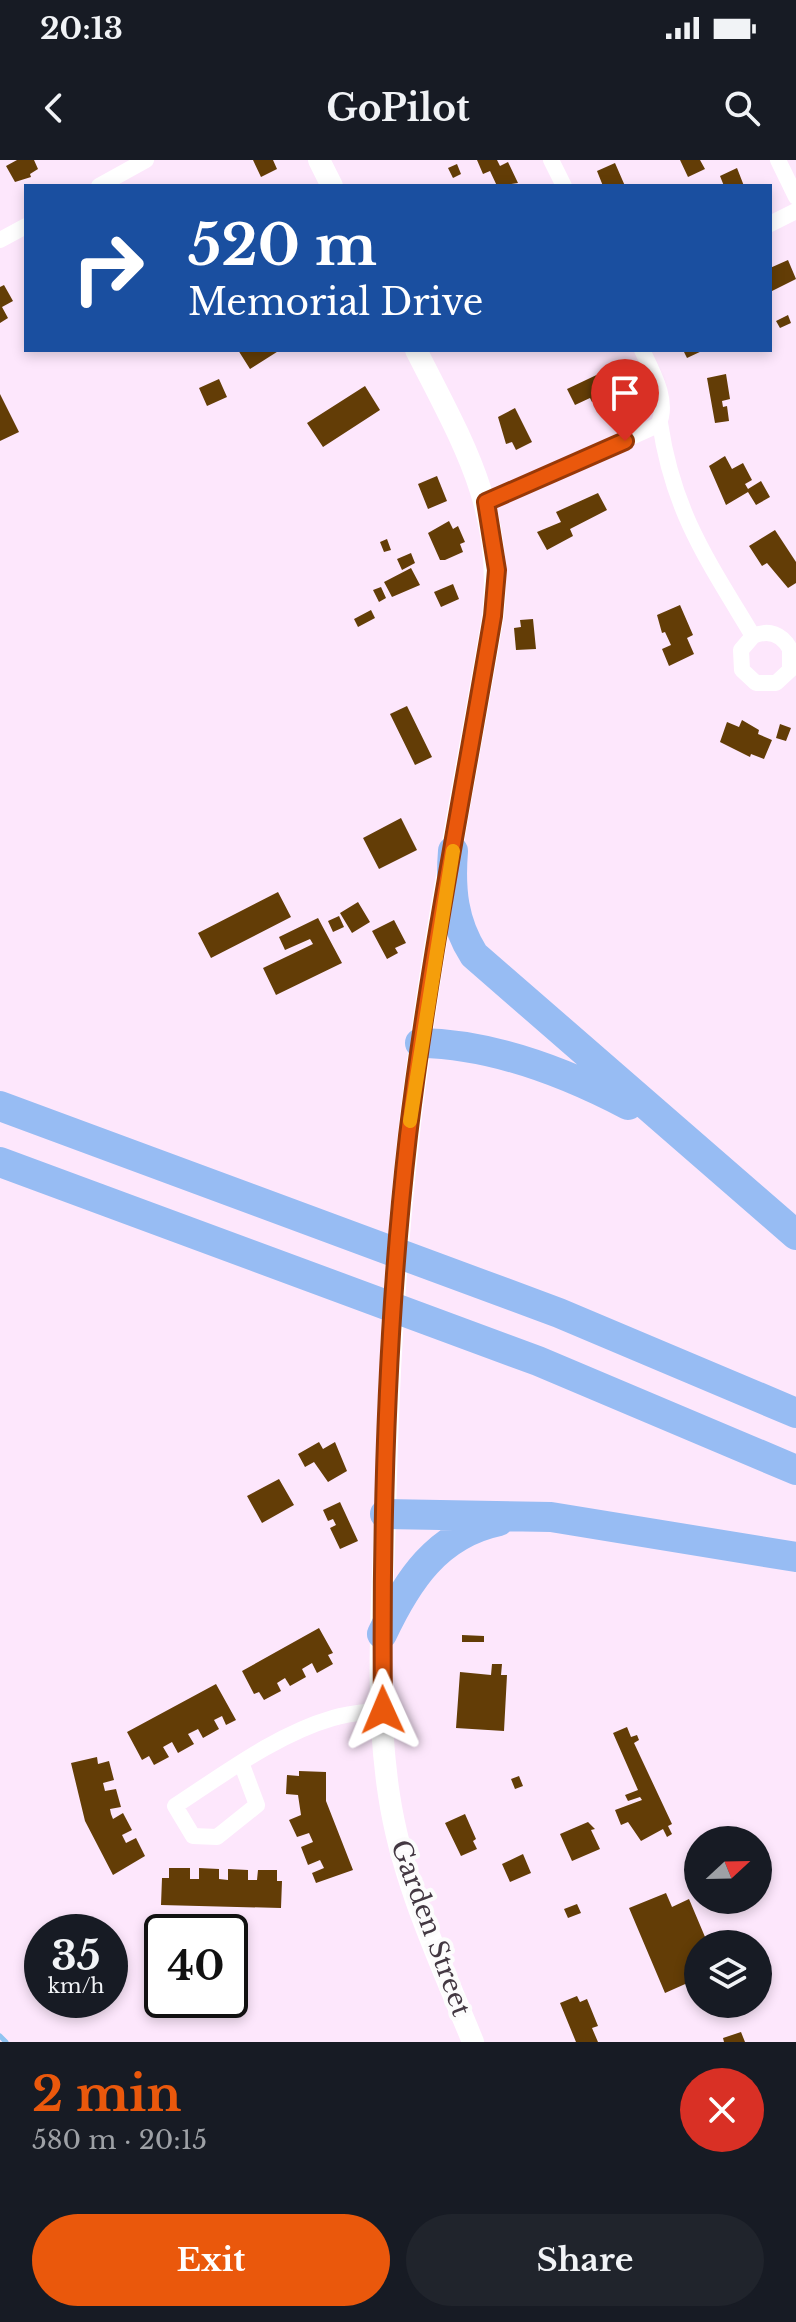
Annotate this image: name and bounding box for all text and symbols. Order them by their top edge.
text: 20:13 [40,10,123,47]
icon: back [32,86,76,130]
text: GoPilot [326,86,470,131]
icon: search [720,86,764,130]
text: 520 m [188,211,377,280]
icon: right [56,216,160,320]
text: Memorial Drive [188,280,483,325]
pin [591,359,659,441]
icon: arrive [603,371,647,415]
position arrow [341,1668,425,1752]
north arrow [684,1826,772,1914]
map controls [684,1826,772,2018]
street label: Garden Street [384,1836,478,2021]
speed limit sign: 40 [144,1914,248,2018]
button: layers [684,1930,772,2018]
text: 35 [51,1931,101,1981]
text: km/h [48,1974,104,1998]
text: 2 min [32,2064,181,2124]
button: close [680,2068,764,2152]
text: 580 m · 20:15 [32,2124,207,2156]
button: Exit [32,2214,390,2306]
button: Share [406,2214,764,2306]

